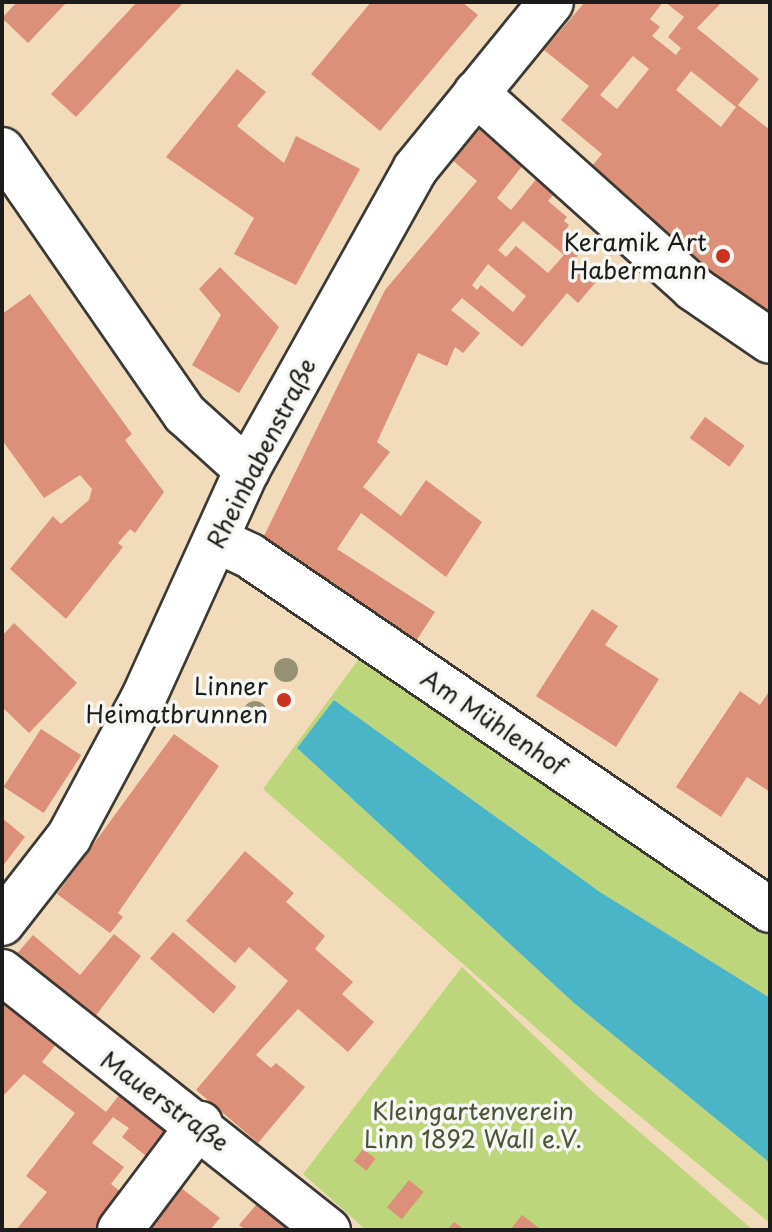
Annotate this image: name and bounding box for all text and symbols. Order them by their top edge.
place label: Keramik Art Habermann [563,228,707,284]
marker: Keramik Art Habermann [714,247,732,265]
street label: Rheinbabenstraße [201,353,321,553]
street label: Am Mühlenhof [416,663,572,781]
place label: Linner Heimatbrunnen [86,672,268,728]
marker: Linner Heimatbrunnen [275,691,293,709]
street label: Mauerstraße [95,1045,235,1157]
park label: Kleingartenverein Linn 1892 Wall e.V. [364,1097,582,1153]

